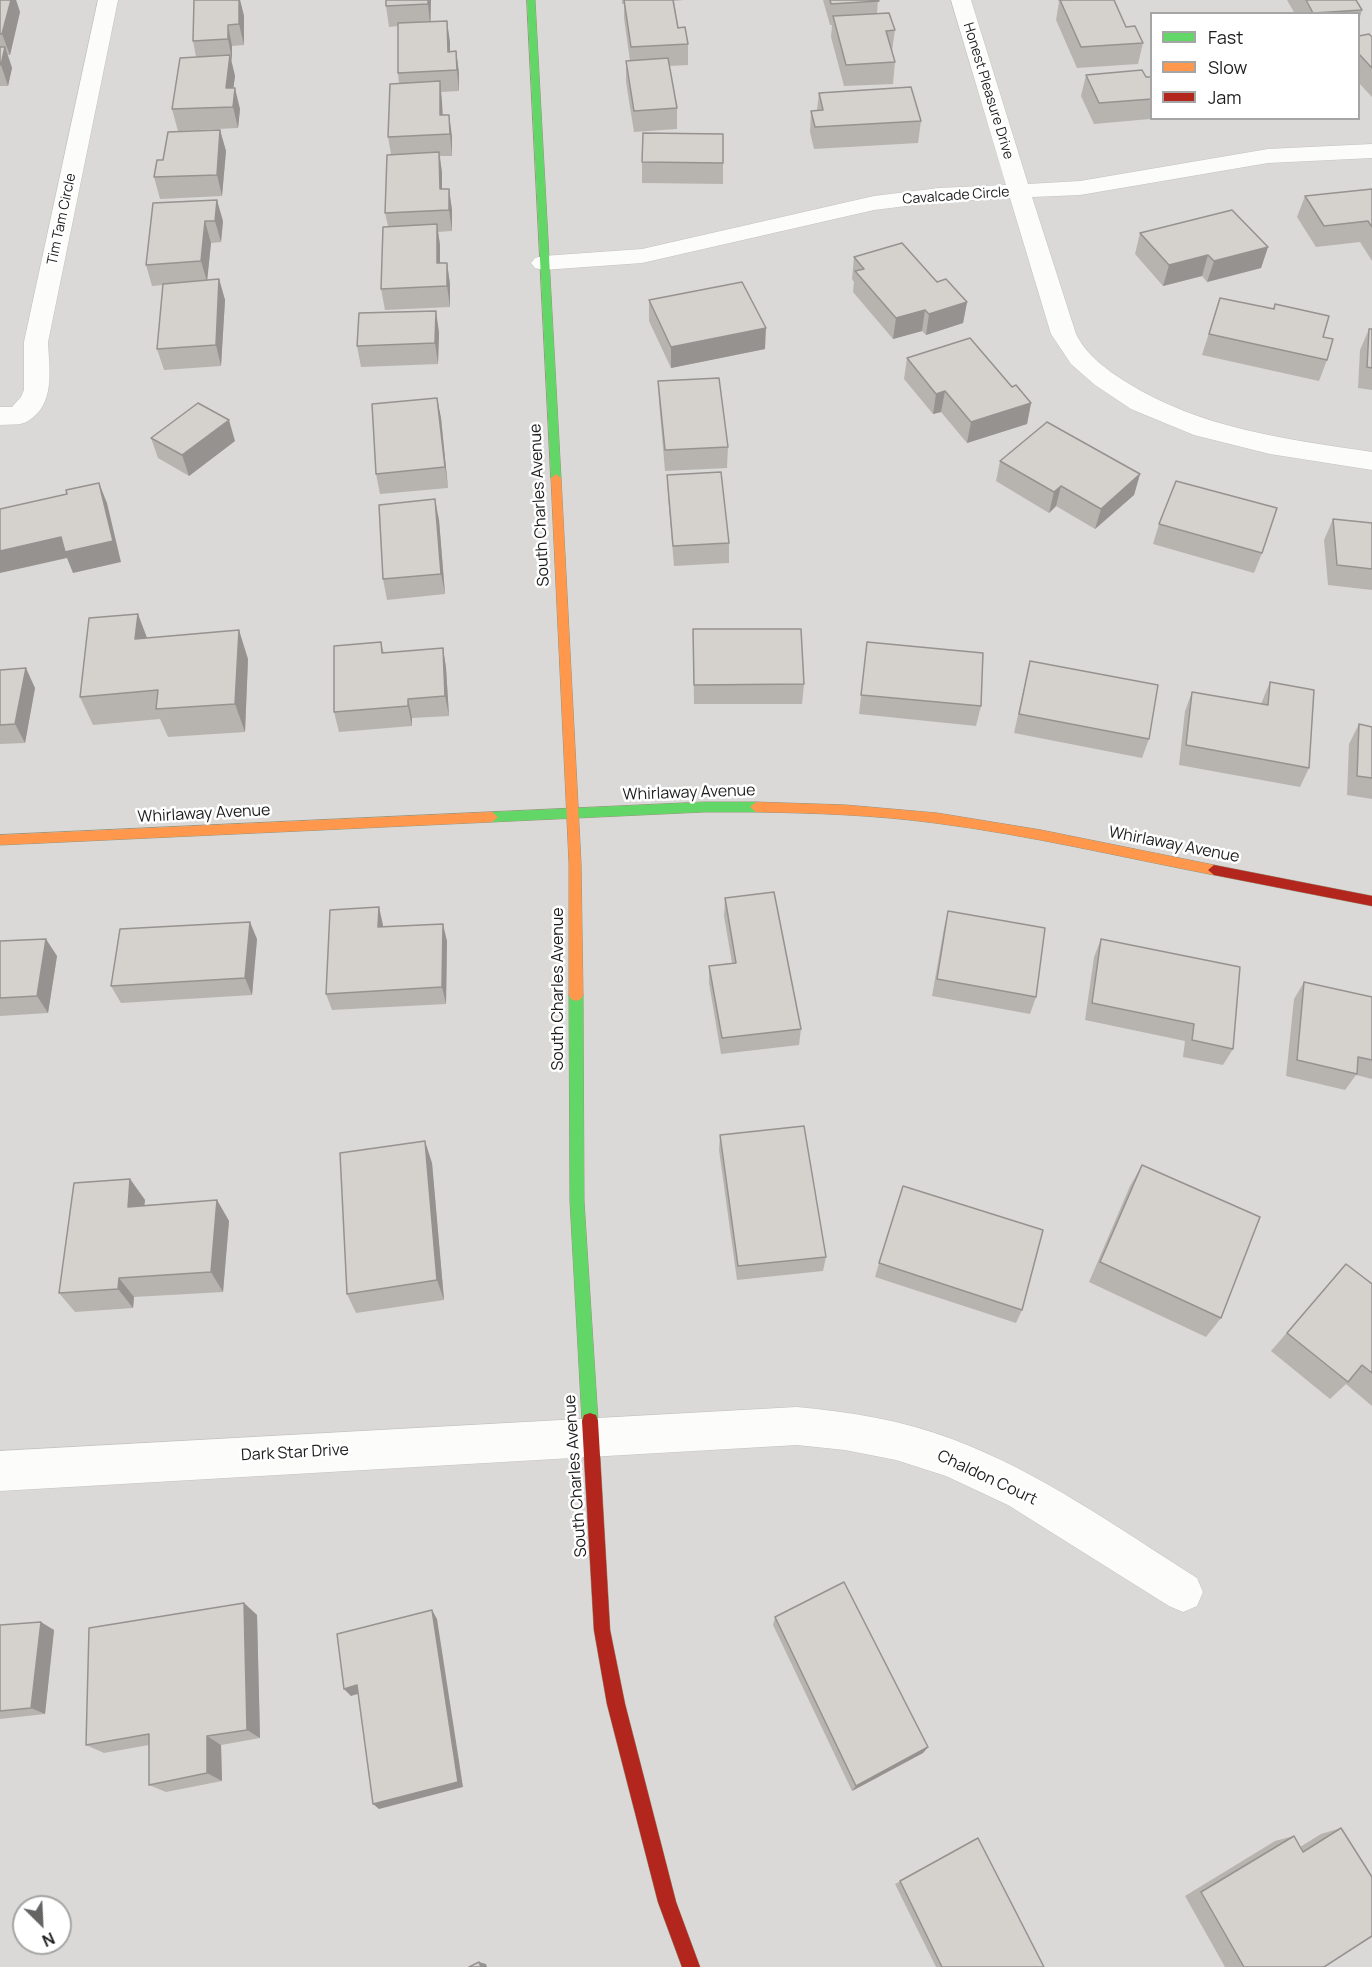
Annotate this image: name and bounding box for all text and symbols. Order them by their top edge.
legend [1150,12,1360,120]
street label: Honest Pleasure Drive [959,21,1017,161]
text: Fast [1208,25,1243,49]
text: Slow [1208,55,1247,79]
text: Jam [1208,85,1242,109]
street label: Tim Tam Circle [44,172,80,266]
street label: Cavalcade Circle [902,184,1010,208]
street label: South Charles Avenue [526,423,554,587]
street label: Whirlaway Avenue [622,781,756,805]
street label: Whirlaway Avenue [137,801,271,827]
street label: Whirlaway Avenue [1107,823,1241,867]
street label: South Charles Avenue [549,907,569,1071]
street label: South Charles Avenue [561,1394,591,1558]
street label: Dark Star Drive [241,1441,349,1465]
street label: Chaldon Court [934,1447,1040,1509]
north arrow [12,1895,72,1955]
text: N [39,1927,58,1952]

